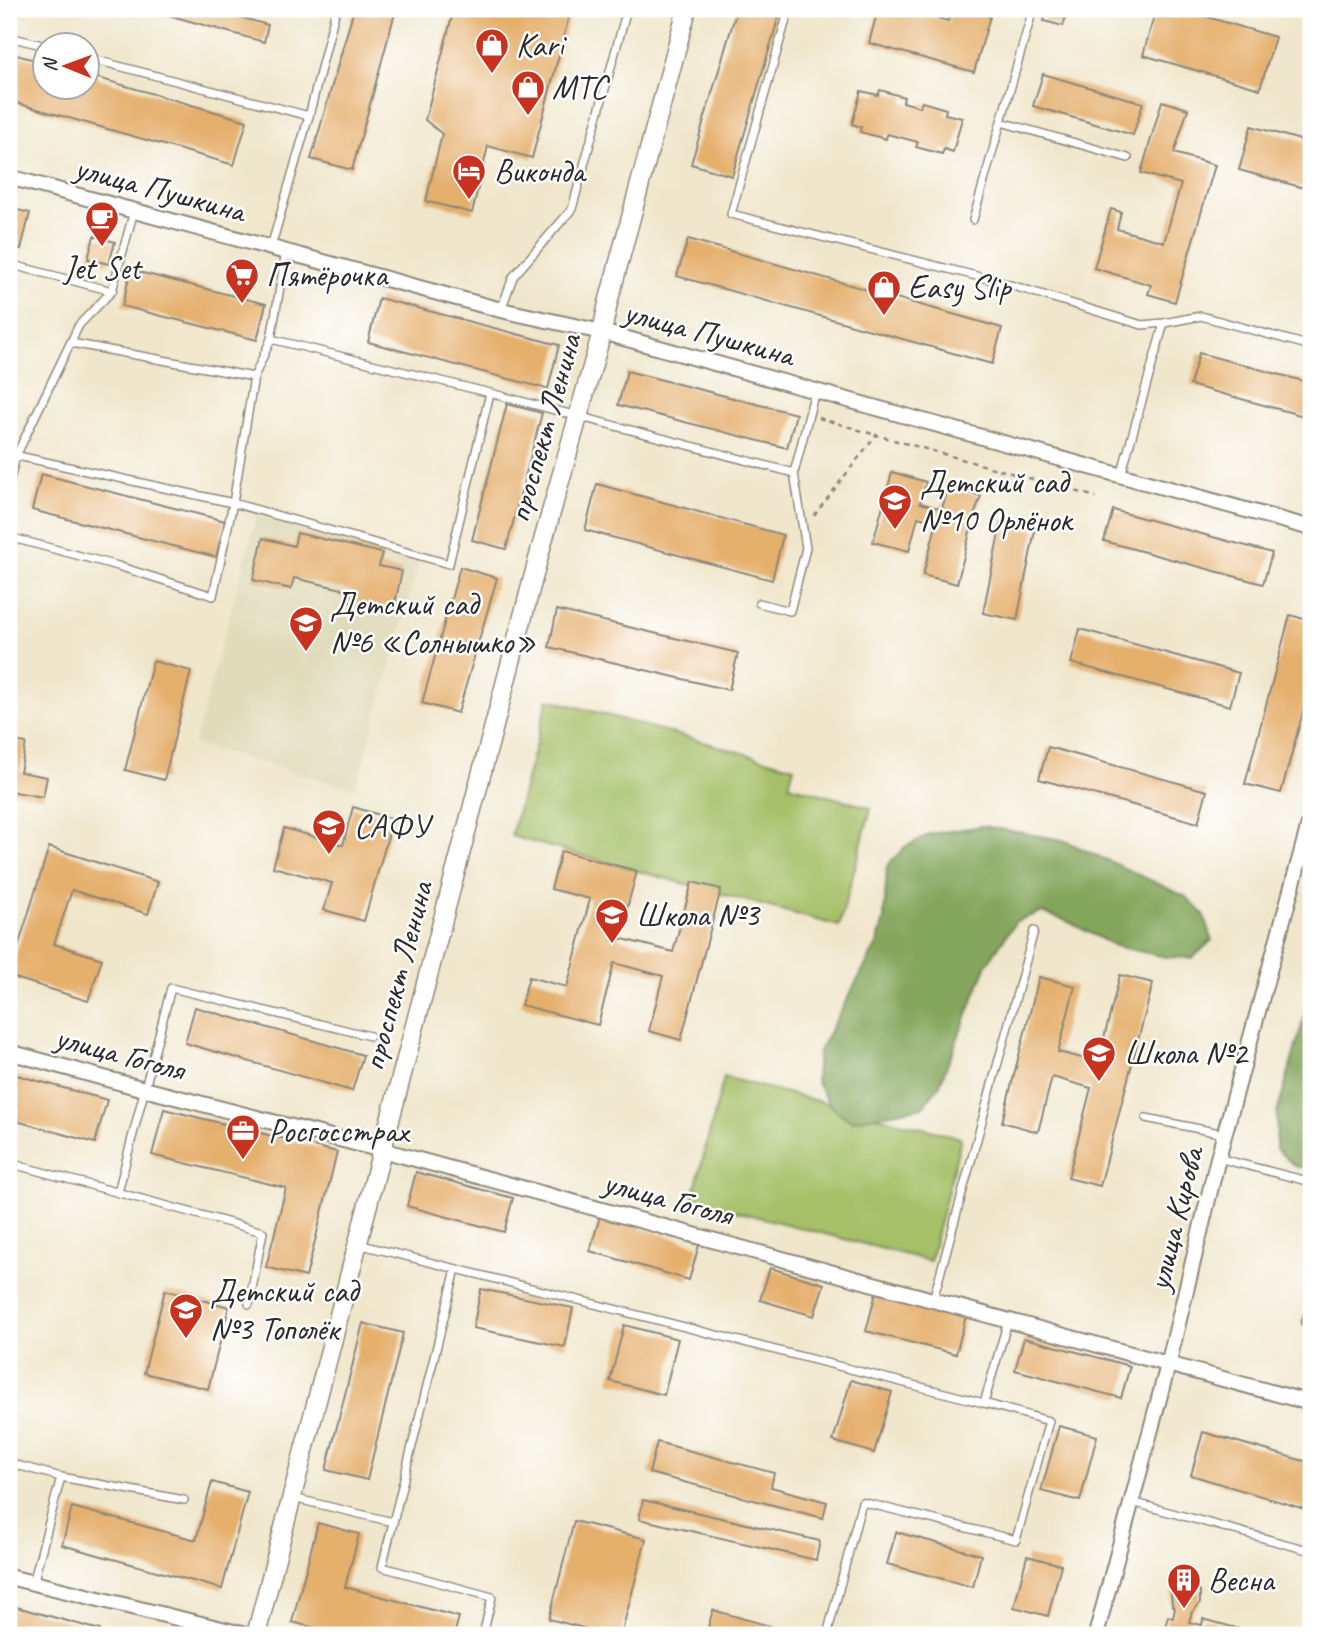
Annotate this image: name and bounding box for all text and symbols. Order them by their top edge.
place label: Kari [516,24,567,66]
shop icon: Kari [473,26,511,75]
north arrow [32,32,102,102]
text: N [38,56,62,72]
place label: МТС [552,66,611,108]
shop icon: МТС [509,68,547,117]
street label: улица Пушкина [69,146,252,232]
place label: Виконда [494,150,587,192]
hotel icon: Виконда [450,152,488,201]
cafe icon: Jet Set [83,199,121,248]
place label: Jet Set [61,247,144,289]
place label: Пятёрочка [266,254,389,296]
supermarket icon: Пятёрочка [223,256,261,305]
place label: Easy Slip [908,266,1012,308]
shop icon: Easy Slip [865,268,903,317]
street label: улица Пушкина [618,290,801,376]
street label: проспект Ленина [497,327,591,527]
place label: Детский сад №10 Орлёнок [920,461,1074,541]
school or university icon: Детский сад №10 Орлёнок [876,482,914,531]
place label: Детский сад №6 «Солнышко» [330,583,536,663]
school or university icon: Детский сад №6 «Солнышко» [287,604,325,653]
place label: САФУ [354,805,434,847]
school or university icon: САФУ [310,807,348,856]
street label: проспект Ленина [352,875,443,1075]
place label: Школа №3 [636,894,761,936]
school or university icon: Школа №3 [593,896,631,945]
street label: улица Гоголя [49,1015,192,1091]
place label: Школа №2 [1124,1032,1250,1074]
school or university icon: Школа №2 [1080,1034,1118,1083]
place label: Росгосстрах [268,1110,411,1152]
office icon: Росгосстрах [224,1112,262,1161]
street label: улица Кирова [1137,1141,1214,1297]
street label: улица Гоголя [597,1160,740,1236]
place label: Детский сад №3 Тополёк [210,1270,362,1350]
school or university icon: Детский сад №3 Тополёк [167,1291,205,1340]
place label: Весна [1208,1559,1276,1601]
building icon: Весна [1165,1561,1203,1610]

